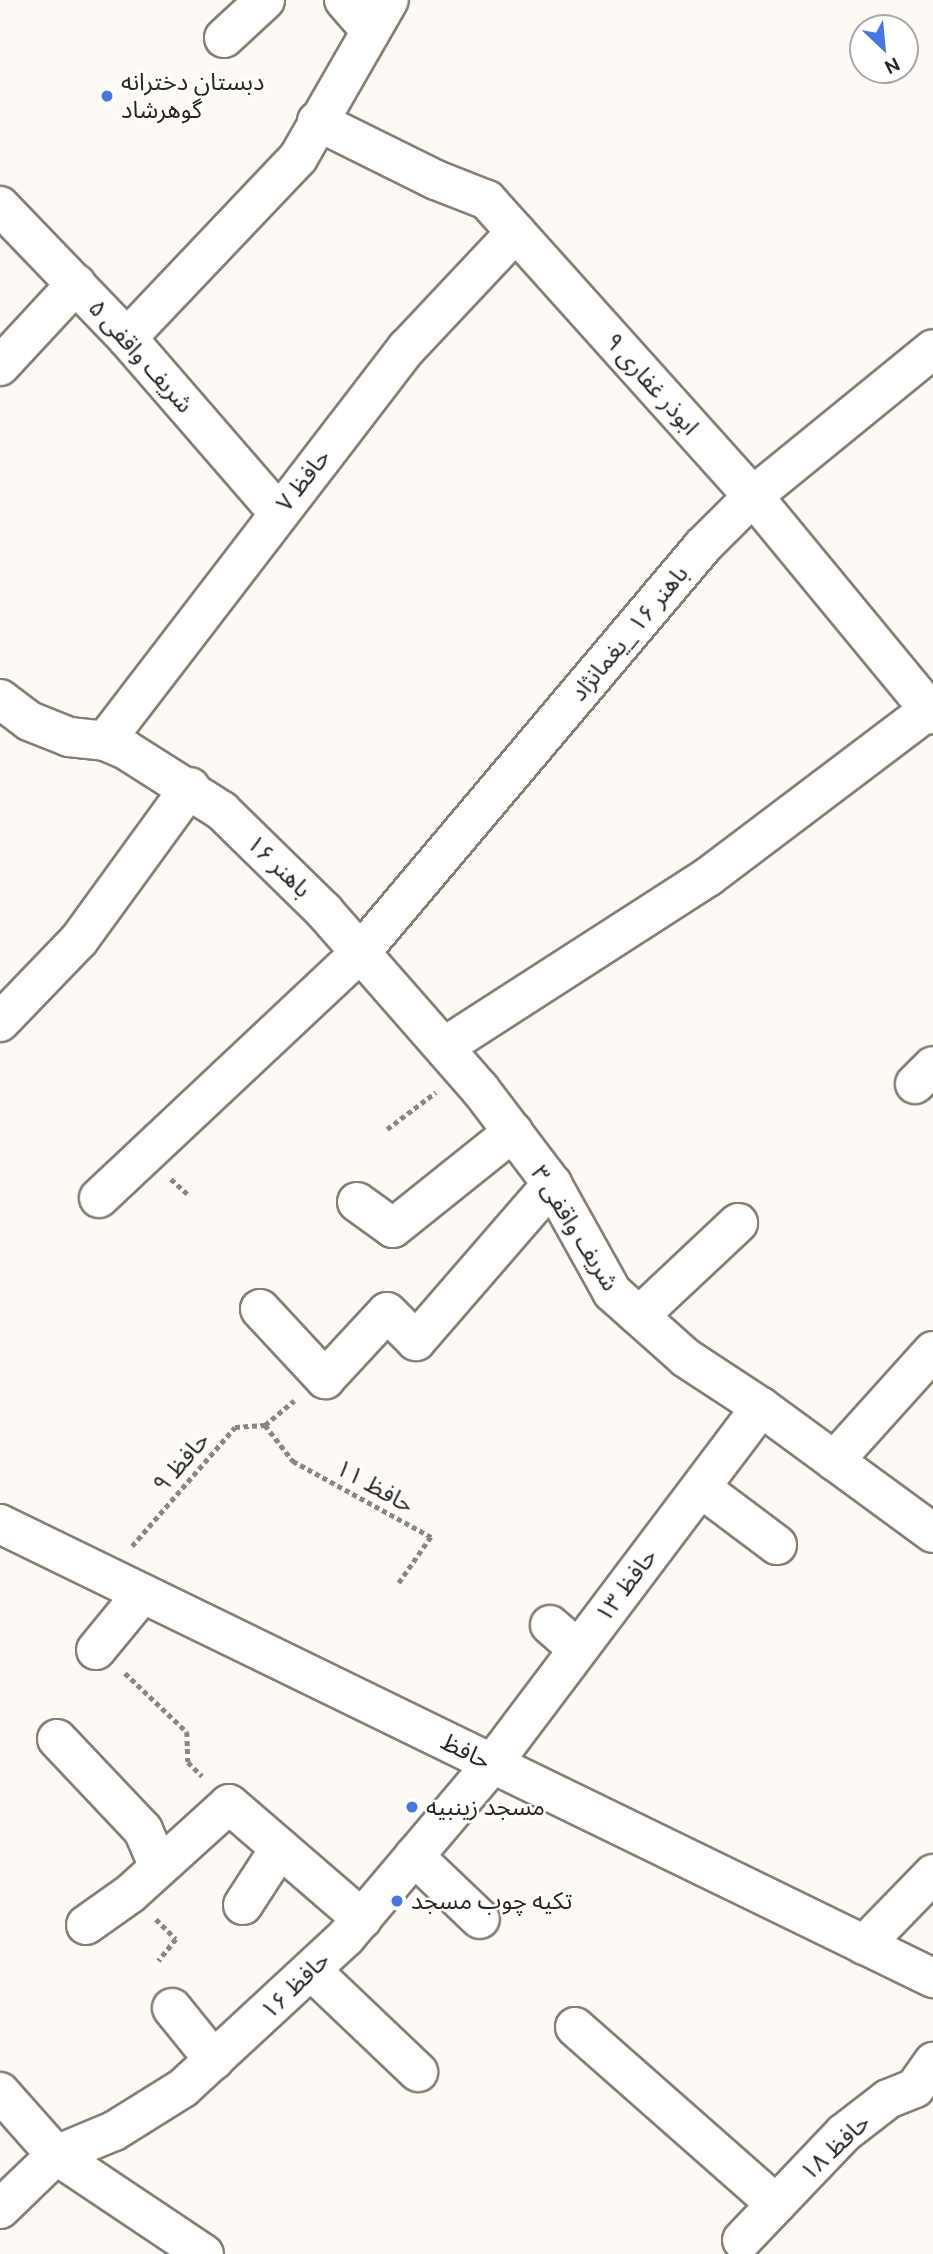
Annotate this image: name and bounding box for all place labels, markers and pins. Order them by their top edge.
place label: دبستان دخترانه گوهرشاد [121,68,264,124]
marker: دبستان دخترانه گوهرشاد [99,88,115,104]
place label: مسجد زینبیه [426,1793,545,1821]
marker: مسجد زینبیه [404,1799,420,1815]
place label: تکیه چوب مسجد [411,1887,572,1915]
marker: تکیه چوب مسجد [389,1893,405,1909]

